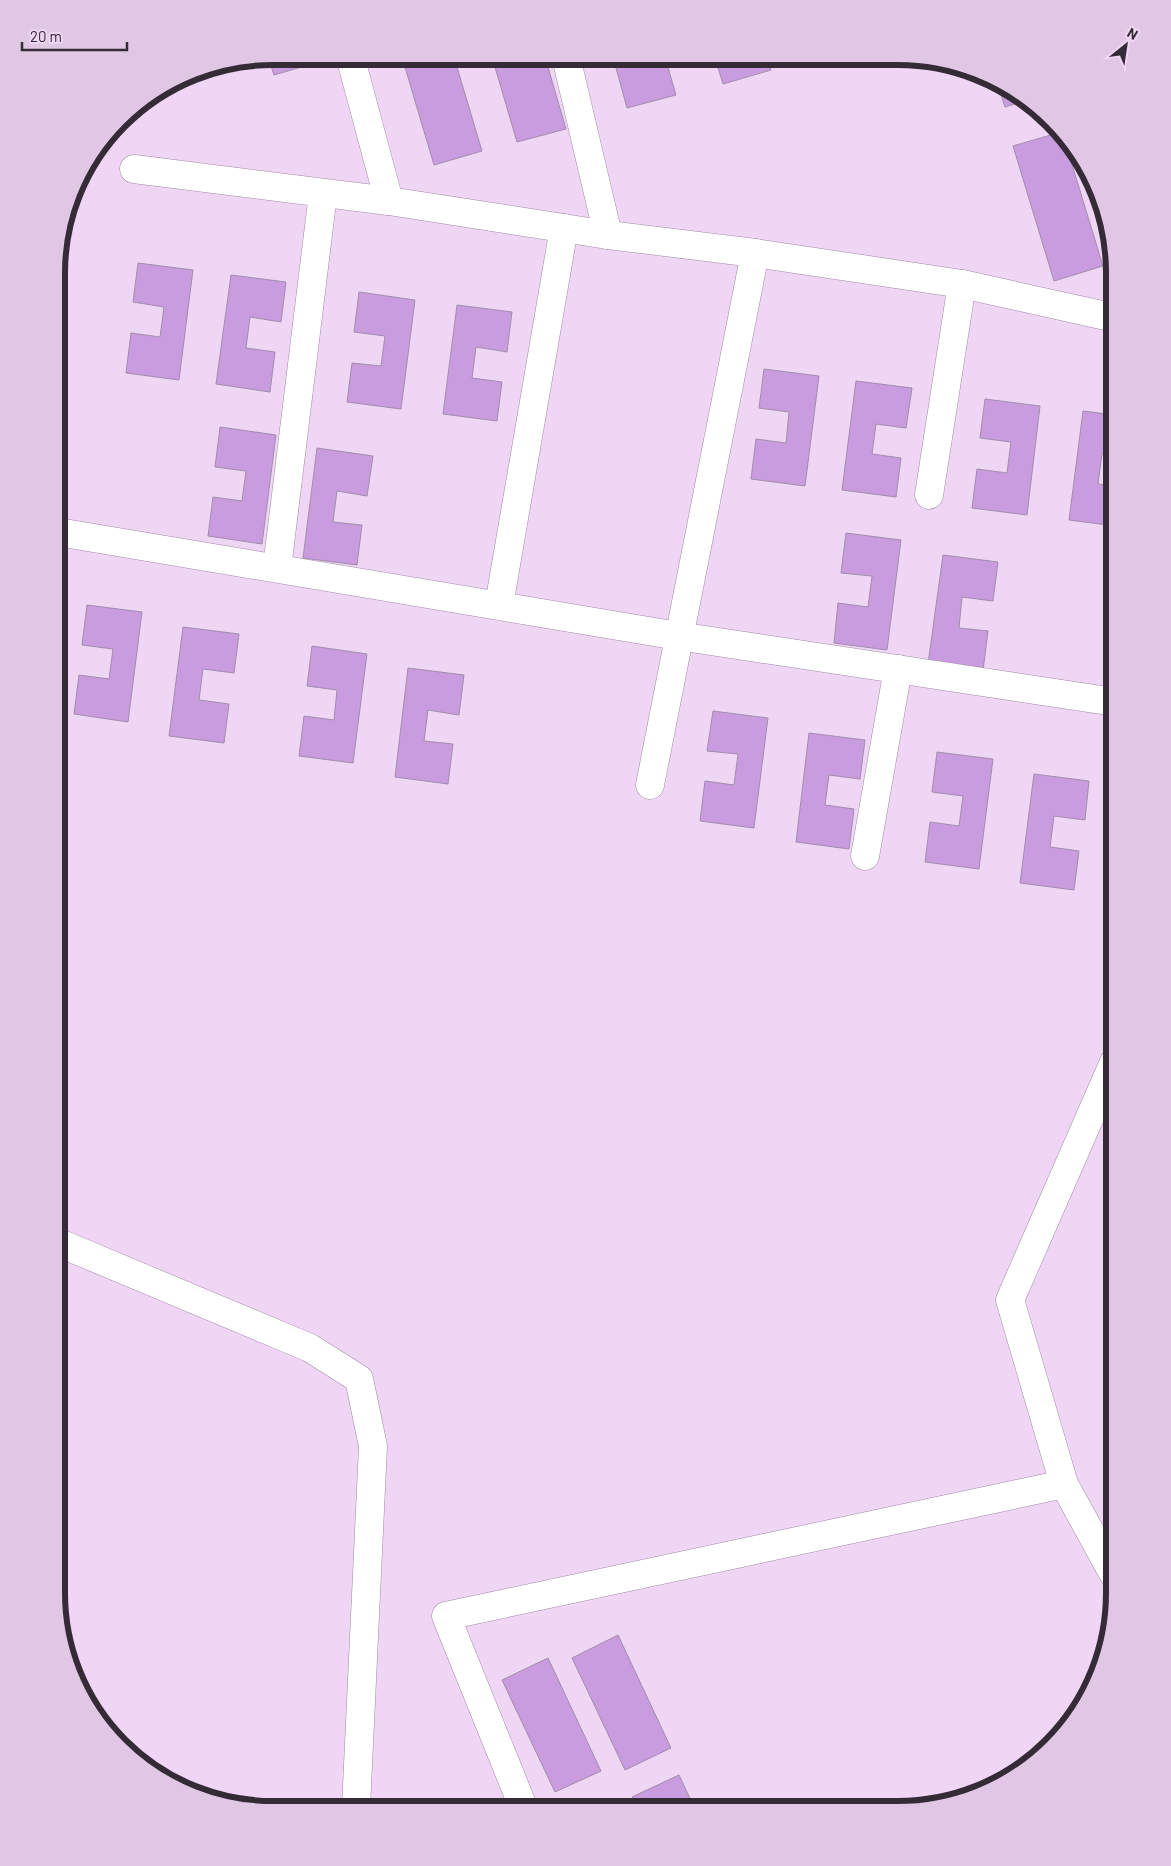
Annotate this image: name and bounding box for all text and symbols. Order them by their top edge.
scale bar [22,20,128,52]
north arrow [1101,20,1151,70]
text: N [1124,24,1141,43]
text: 20 m [30,27,62,45]

